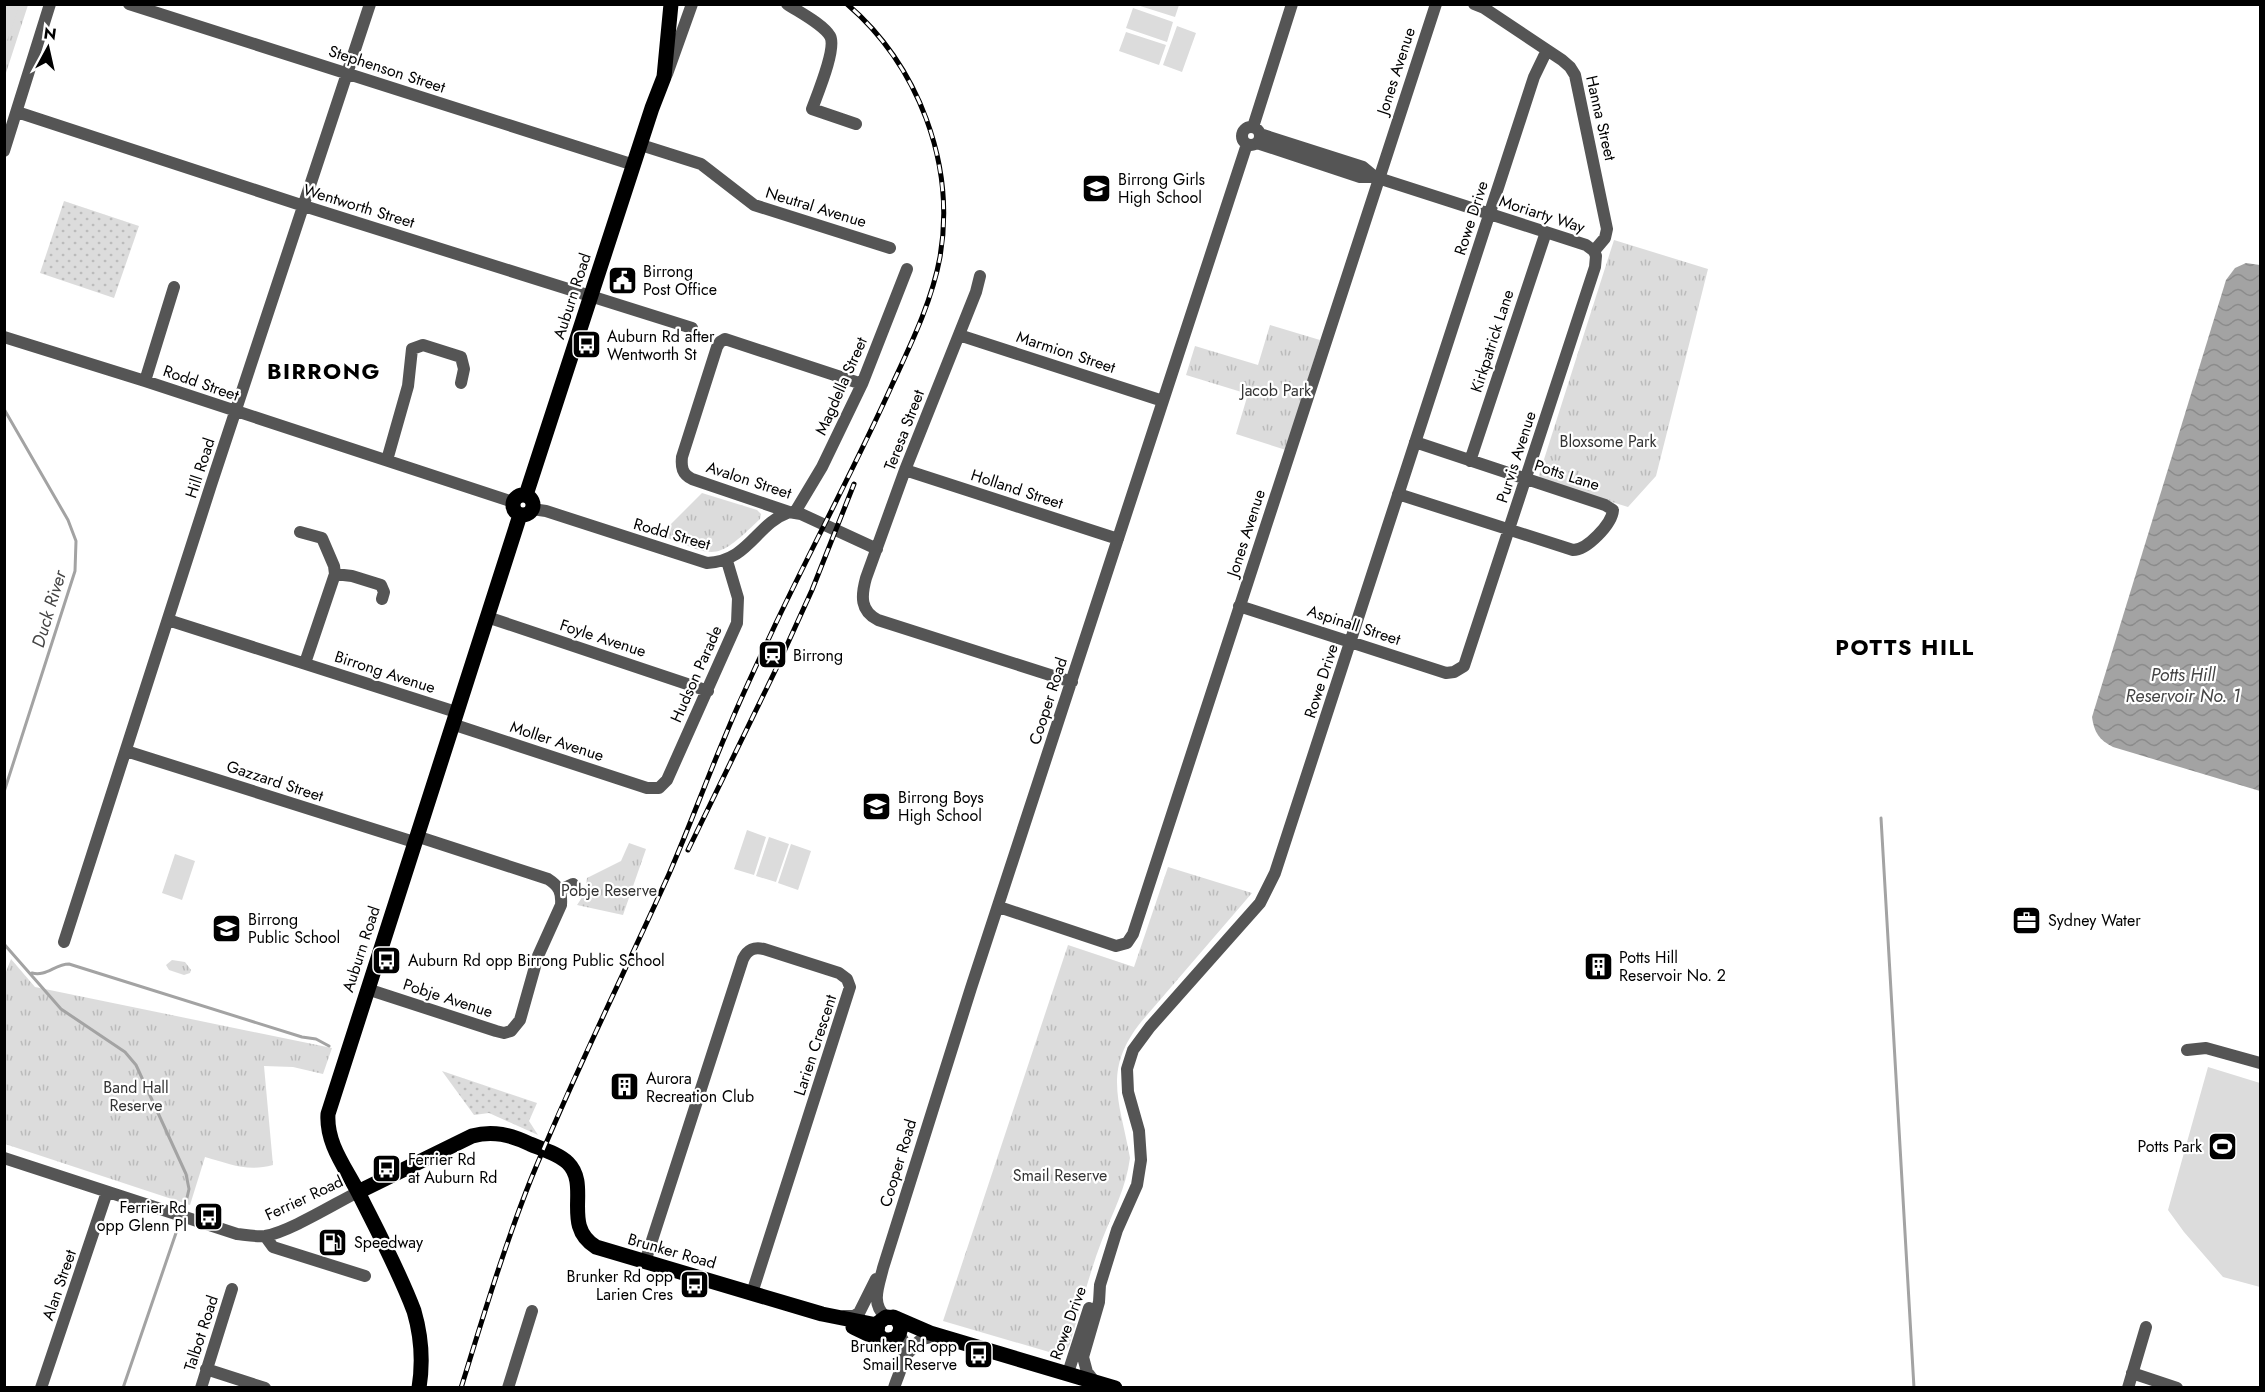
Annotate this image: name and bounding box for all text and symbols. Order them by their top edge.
north arrow [18,18,78,78]
text: N [42,21,58,46]
street label: Jones Avenue [1370,25,1421,119]
street label: Stephenson Street [326,39,449,99]
street label: Hanna Street [1580,73,1622,163]
place label: Birrong Girls High School [1118,168,1205,209]
school or university icon: Birrong Girls High School [1081,172,1113,204]
street label: Wentworth Street [301,178,418,234]
street label: Rowe Drive [1448,178,1494,258]
street label: Neutral Avenue [763,181,869,233]
street label: Moriarty Way [1496,189,1589,239]
street label: Auburn Road [547,250,597,342]
place label: Birrong Post Office [643,260,717,301]
public building icon: Birrong Post Office [606,264,638,296]
street label: Kirkpatrick Lane [1465,287,1519,395]
place label: Auburn Rd after Wentworth St [607,325,715,366]
street label: Marmion Street [1014,325,1119,379]
bus stop icon: Auburn Rd after Wentworth St [570,329,602,361]
street label: Magdella Street [809,333,873,439]
district label: BIRRONG [267,355,381,387]
street label: Rodd Street [160,359,242,407]
park label: Jacob Park [1239,379,1312,402]
street label: Teresa Street [878,386,930,474]
street label: Purvis Avenue [1490,408,1542,506]
park label: Bloxsome Park [1559,430,1657,453]
street label: Hill Road [179,435,221,501]
street label: Potts Lane [1531,454,1603,496]
street label: Avalon Street [703,455,795,505]
street label: Holland Street [968,463,1066,515]
street label: Jones Avenue [1220,487,1271,581]
street label: Rodd Street [631,512,713,556]
water label: Duck River [25,566,73,651]
street label: Aspinall Street [1304,599,1404,651]
street label: Foyle Avenue [557,613,649,663]
street label: Hudson Parade [664,622,728,726]
district label: POTTS HILL [1835,631,1975,663]
station icon: Birrong [756,639,788,671]
street label: Rowe Drive [1298,641,1344,721]
place label: Birrong [793,644,843,667]
street label: Birrong Avenue [332,645,438,699]
street label: Cooper Road [1023,654,1073,748]
water label: Potts Hill Reservoir No. 1 [2126,662,2241,709]
street label: Moller Avenue [507,715,607,767]
street label: Gazzard Street [224,755,327,808]
place label: Birrong Boys High School [898,786,984,827]
school or university icon: Birrong Boys High School [861,790,893,822]
park label: Pobje Reserve [561,879,657,902]
street label: Auburn Road [336,903,386,995]
office icon: Sydney Water [2011,904,2043,936]
place label: Birrong Public School [248,908,340,949]
place label: Sydney Water [2048,909,2141,932]
school or university icon: Birrong Public School [211,912,243,944]
bus stop icon: Auburn Rd opp Birrong Public School [371,944,403,976]
place label: Potts Hill Reservoir No. 2 [1619,946,1726,987]
place label: Auburn Rd opp Birrong Public School [408,949,665,972]
building icon: Potts Hill Reservoir No. 2 [1582,950,1614,982]
street label: Pobje Avenue [400,973,496,1023]
street label: Larien Crescent [788,991,842,1098]
place label: Aurora Recreation Club [646,1067,754,1108]
building icon: Aurora Recreation Club [609,1071,641,1103]
park label: Band Hall Reserve [103,1076,169,1117]
street label: Cooper Road [874,1116,922,1210]
sports icon: Potts Park [2207,1130,2239,1162]
place label: Potts Park [2138,1135,2203,1158]
place label: Ferrier Rd at Auburn Rd [408,1148,497,1189]
bus stop icon: Ferrier Rd at Auburn Rd [371,1152,403,1184]
park label: Smail Reserve [1013,1164,1107,1187]
street label: Ferrier Road [261,1170,347,1226]
place label: Ferrier Rd opp Glenn Pl [97,1196,187,1237]
bus stop icon: Ferrier Rd opp Glenn Pl [192,1200,224,1232]
fuel station icon: Speedway [317,1226,349,1258]
street label: Brunker Road [625,1227,719,1275]
place label: Speedway [354,1231,424,1254]
street label: Alan Street [36,1246,82,1323]
place label: Brunker Rd opp Larien Cres [567,1265,673,1306]
bus stop icon: Brunker Rd opp Larien Cres [678,1269,710,1301]
street label: Rowe Drive [1044,1283,1092,1363]
street label: Talbot Road [178,1292,224,1374]
place label: Brunker Rd opp Smail Reserve [851,1335,957,1376]
bus stop icon: Brunker Rd opp Smail Reserve [962,1339,994,1371]

